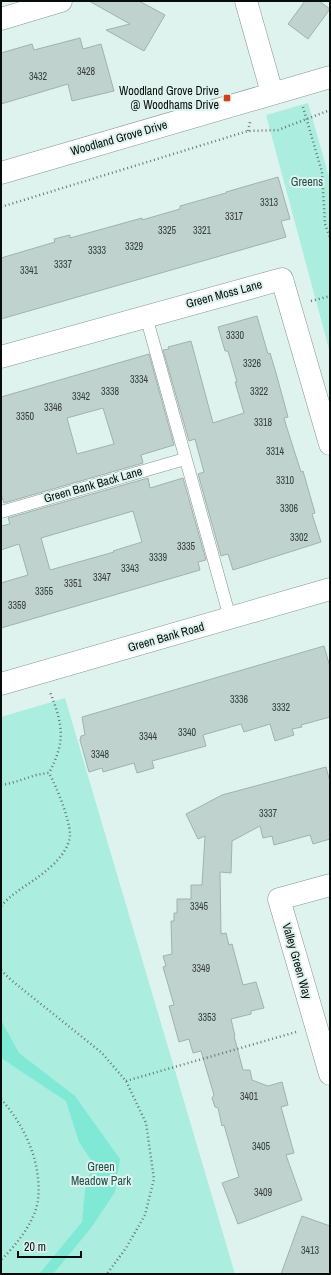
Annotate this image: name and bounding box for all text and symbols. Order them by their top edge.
house number: 3428 [77,65,96,78]
house number: 3432 [29,70,48,83]
place label: Woodland Grove Drive @ Woodhams Drive [119,83,219,113]
marker: Woodland Grove Drive @ Woodhams Drive [222,93,232,103]
street label: Woodland Grove Drive [69,117,169,159]
park label: Greens [291,174,323,190]
house number: 3313 [260,196,279,209]
house number: 3317 [225,210,244,223]
house number: 3325 [158,224,177,237]
house number: 3321 [193,224,212,237]
house number: 3329 [125,240,144,253]
house number: 3333 [88,244,107,257]
house number: 3337 [54,258,73,271]
house number: 3341 [20,264,39,277]
street label: Green Moss Lane [184,276,264,312]
house number: 3330 [226,329,245,342]
house number: 3326 [243,357,262,370]
house number: 3334 [130,373,149,386]
house number: 3338 [101,385,120,398]
house number: 3322 [250,385,269,398]
house number: 3342 [72,390,91,403]
house number: 3346 [44,401,63,414]
house number: 3350 [16,410,35,423]
house number: 3318 [254,416,273,429]
house number: 3314 [266,445,285,458]
street label: Green Bank Back Lane [42,463,144,507]
house number: 3310 [276,474,295,487]
house number: 3306 [280,502,299,515]
house number: 3302 [290,531,309,544]
house number: 3335 [177,540,196,553]
house number: 3339 [149,551,168,564]
house number: 3343 [121,562,140,575]
house number: 3347 [93,571,112,584]
house number: 3351 [64,577,83,590]
house number: 3355 [35,585,54,598]
house number: 3359 [8,599,27,612]
street label: Green Bank Road [126,618,206,656]
house number: 3336 [230,693,249,706]
house number: 3332 [272,701,291,714]
house number: 3340 [178,726,197,739]
house number: 3344 [139,730,158,743]
house number: 3348 [91,748,110,761]
house number: 3337 [259,807,278,820]
house number: 3345 [190,900,209,913]
street label: Valley Green Way [279,921,315,1001]
house number: 3349 [192,962,211,975]
house number: 3353 [198,1011,217,1024]
house number: 3401 [240,1090,259,1103]
house number: 3405 [252,1140,271,1153]
park label: Green Meadow Park [71,1159,131,1189]
house number: 3409 [254,1186,273,1199]
scale bar [18,1233,81,1259]
text: 20 m [24,1239,46,1255]
house number: 3413 [301,1244,320,1257]

